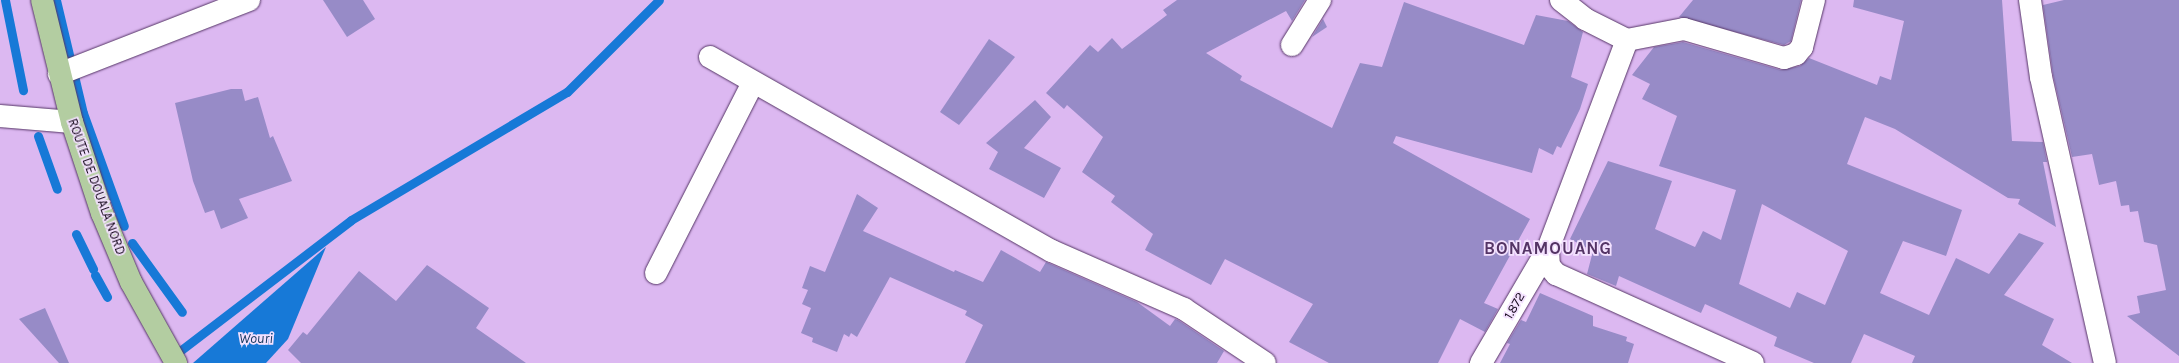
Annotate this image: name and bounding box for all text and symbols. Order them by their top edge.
street label: ROUTE DE DOUALA NORD [64,117,128,257]
district label: BONAMOUANG [1484,239,1612,259]
street label: 1.872 [1501,290,1529,322]
water label: Wouri [239,331,273,347]

